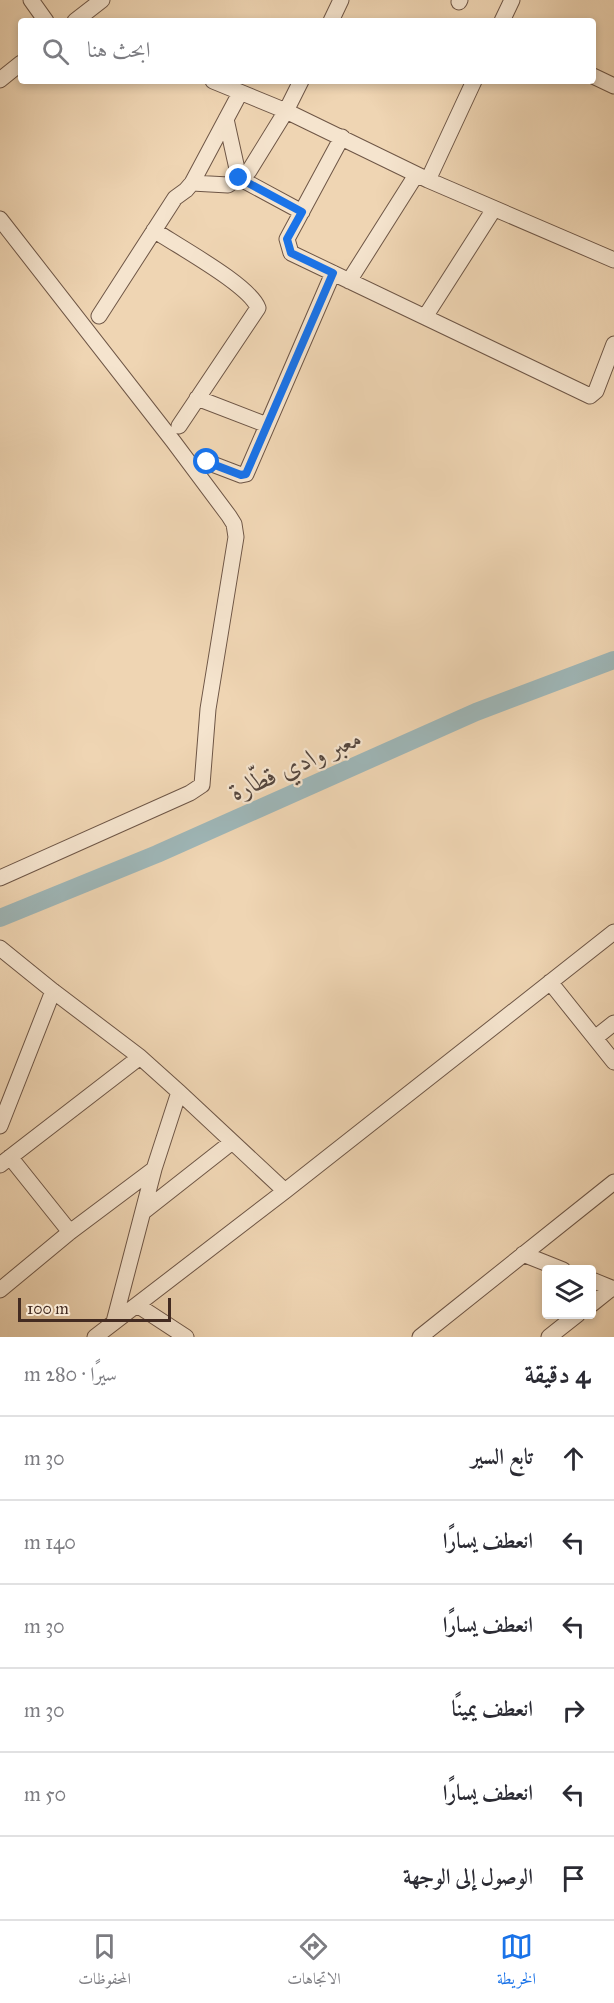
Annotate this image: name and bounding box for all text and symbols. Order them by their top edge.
search box [18,18,596,84]
icon: search [39,35,72,68]
text: ابحث هنا [87,36,150,63]
route end [225,164,251,190]
route start [193,448,219,474]
water label: معبر وادي قطّارة [224,720,369,812]
map controls [542,1265,596,1319]
button: layers [542,1265,596,1319]
scale bar [18,1295,171,1322]
text: 100 m [27,1299,69,1318]
text: 4 دقيقة [525,1358,590,1390]
text: سيرًا · 280 m [24,1362,117,1386]
icon: ahead [557,1442,590,1475]
text: تابع السير [471,1443,533,1470]
text: 30 m [24,1446,65,1470]
icon: left [557,1526,590,1559]
text: انعطف يسارًا [443,1527,533,1554]
text: 140 m [24,1530,76,1554]
icon: left [557,1610,590,1643]
text: انعطف يسارًا [443,1611,533,1638]
text: 30 m [24,1614,65,1638]
icon: right [557,1694,590,1727]
text: انعطف يمينًا [452,1695,533,1722]
text: 30 m [24,1698,65,1722]
icon: left [557,1778,590,1811]
text: انعطف يسارًا [443,1779,533,1806]
text: 50 m [24,1782,66,1806]
icon: arrive [557,1862,590,1895]
text: الوصول إلى الوجهة [403,1863,533,1890]
tab: المحفوظات [78,1930,131,1994]
tab: الاتجاهات [287,1930,341,1994]
tab: الخريطة [497,1930,536,1994]

